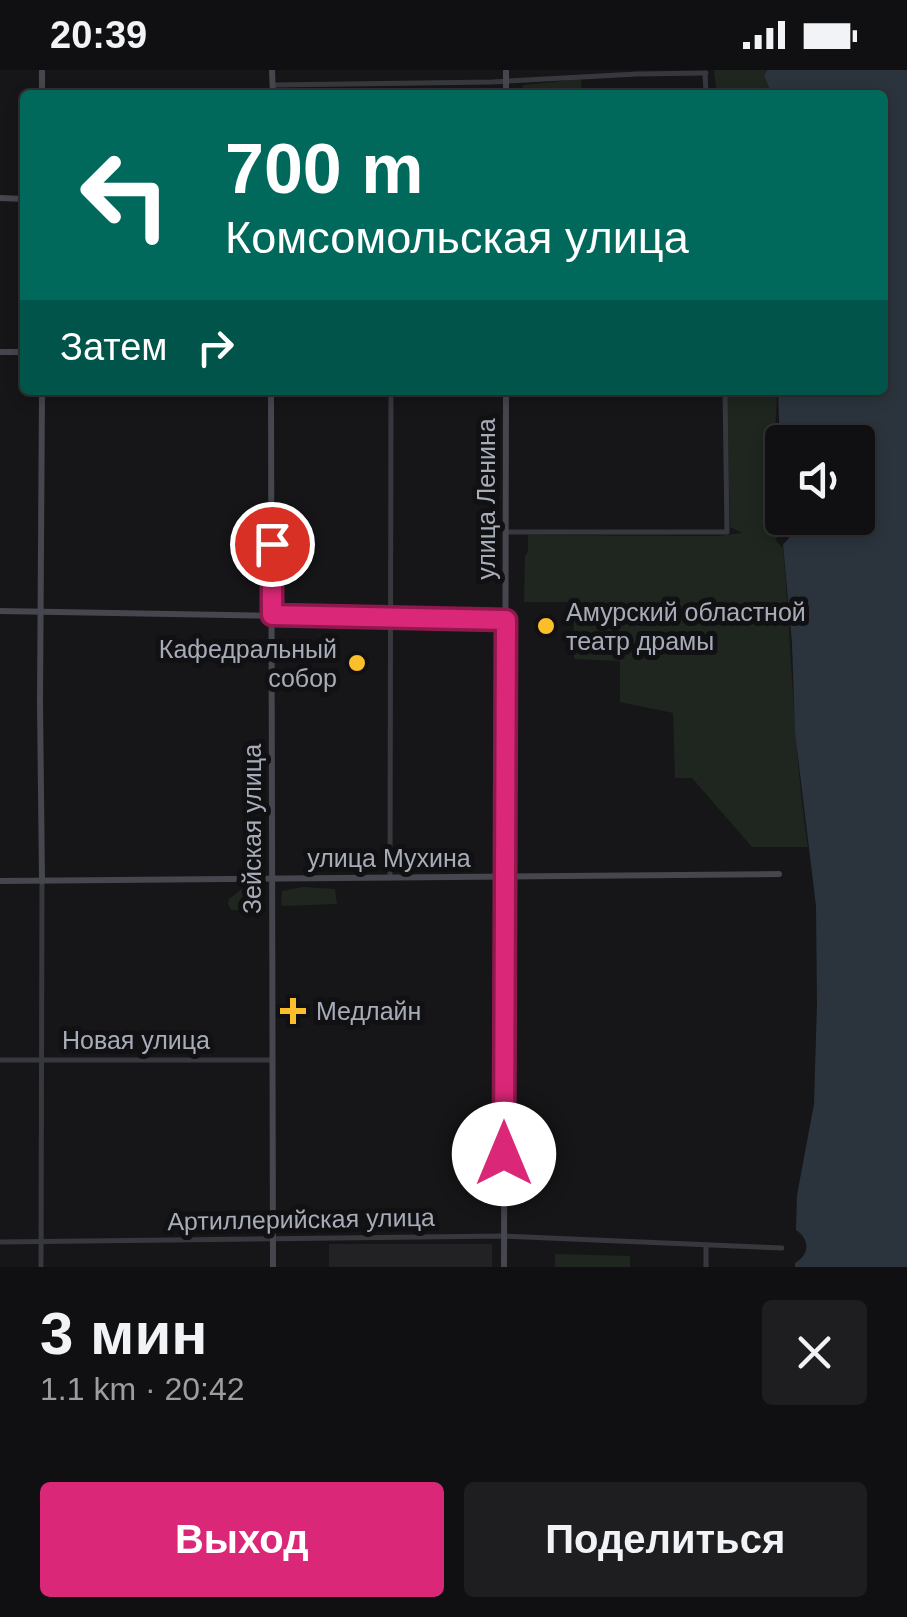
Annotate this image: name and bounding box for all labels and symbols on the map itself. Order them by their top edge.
street label: улица Ленина [472,418,500,580]
pin [230,502,315,587]
place label: Амурский областной театр драмы [566,598,806,655]
marker: Амурский областной театр драмы [535,615,557,637]
place label: Кафедральный собор [159,635,337,692]
marker: Кафедральный собор [346,652,368,674]
street label: Зейская улица [238,744,266,914]
street label: улица Мухина [307,844,471,872]
place label: Медлайн [316,997,421,1025]
marker: Медлайн [280,998,306,1024]
street label: Новая улица [62,1026,210,1054]
position arrow [452,1102,556,1206]
street label: Артиллерийская улица [167,1203,435,1235]

